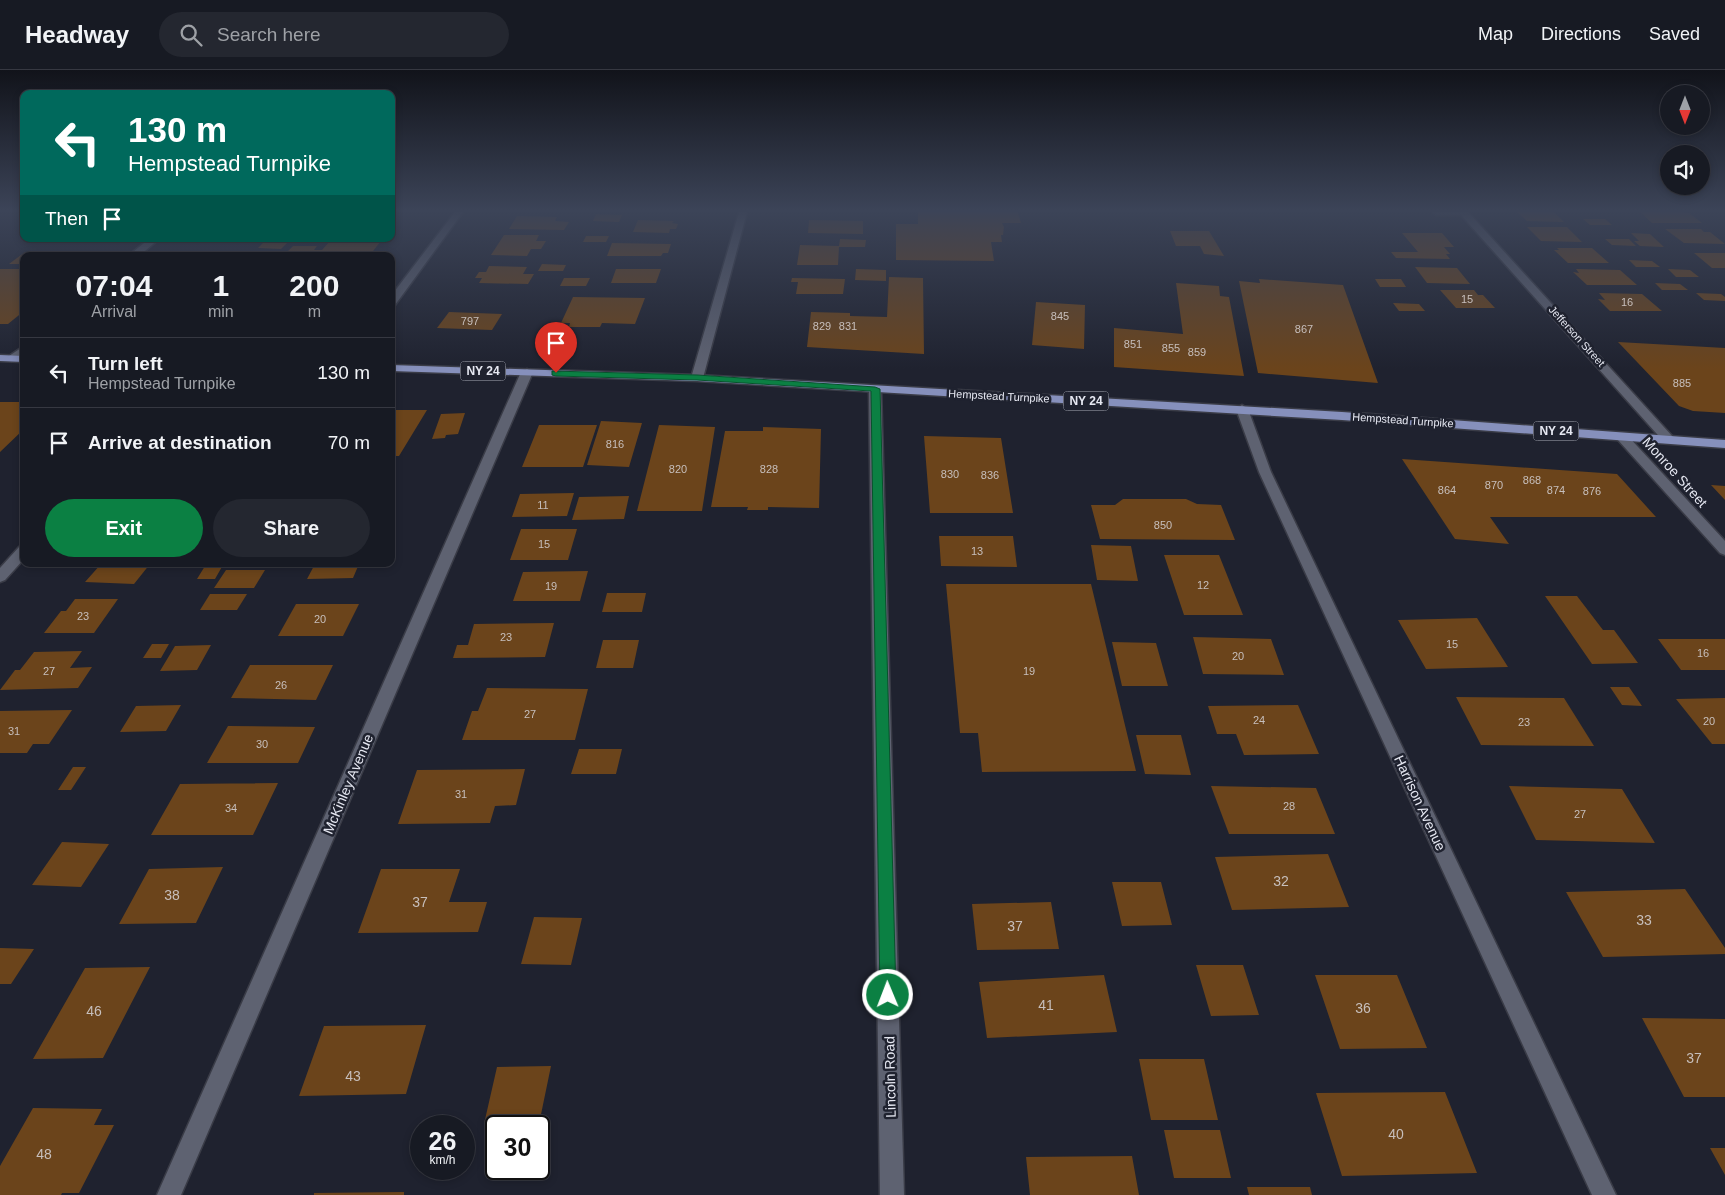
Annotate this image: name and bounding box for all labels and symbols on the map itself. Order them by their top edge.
north arrow [1660,85,1710,135]
house number: 15 [1461,293,1473,305]
house number: 16 [1621,296,1633,308]
street label: Jefferson Street [1547,303,1607,369]
house number: 845 [1051,310,1069,322]
house number: 797 [461,315,479,327]
house number: 829 [813,320,831,332]
house number: 831 [839,320,857,332]
pin [535,322,577,373]
house number: 867 [1295,323,1313,335]
house number: 851 [1124,338,1142,350]
house number: 855 [1162,342,1180,354]
house number: 859 [1188,346,1206,358]
road number: NY 24 [460,362,506,380]
house number: 885 [1673,377,1691,389]
street label: Hempstead Turnpike [948,387,1050,405]
road number: NY 24 [1064,392,1108,411]
street label: Hempstead Turnpike [1352,410,1454,430]
road number: NY 24 [1534,422,1578,441]
street label: Monroe Street [1639,434,1711,510]
house number: 816 [606,438,624,450]
house number: 820 [669,463,687,475]
house number: 828 [760,463,778,475]
house number: 830 [941,468,959,480]
house number: 836 [981,469,999,481]
house number: 868 [1523,474,1541,486]
house number: 870 [1485,479,1503,491]
house number: 864 [1438,484,1456,496]
house number: 874 [1547,484,1565,496]
house number: 876 [1583,485,1601,497]
house number: 11 [537,499,549,511]
house number: 850 [1154,519,1172,531]
house number: 15 [538,538,550,550]
house number: 13 [971,545,983,557]
house number: 12 [1197,579,1209,591]
house number: 19 [545,580,557,592]
house number: 23 [77,610,89,622]
house number: 20 [314,613,326,625]
house number: 23 [500,631,512,643]
house number: 15 [1446,638,1458,650]
house number: 16 [1697,647,1709,659]
house number: 20 [1232,650,1244,662]
house number: 27 [43,665,55,677]
house number: 19 [1023,665,1035,677]
house number: 26 [275,679,287,691]
house number: 27 [524,708,536,720]
house number: 24 [1253,714,1265,726]
house number: 20 [1703,715,1715,727]
house number: 23 [1518,716,1530,728]
house number: 31 [8,725,20,737]
street label: McKinley Avenue [320,731,376,836]
house number: 30 [256,738,268,750]
street label: Harrison Avenue [1391,753,1449,853]
house number: 31 [455,788,467,800]
house number: 28 [1283,800,1295,812]
house number: 34 [225,802,237,814]
house number: 27 [1574,808,1586,820]
house number: 32 [1273,873,1289,889]
house number: 38 [164,887,180,903]
house number: 37 [412,894,428,910]
house number: 33 [1636,912,1652,928]
house number: 37 [1007,918,1023,934]
position arrow [861,968,913,1020]
house number: 41 [1038,997,1054,1013]
house number: 36 [1355,1000,1371,1016]
house number: 46 [86,1003,102,1019]
street label: Lincoln Road [881,1036,899,1118]
house number: 37 [1686,1050,1702,1066]
house number: 43 [345,1068,361,1084]
speed limit sign: 30 [485,1115,550,1180]
house number: 40 [1388,1126,1404,1142]
house number: 48 [36,1146,52,1162]

